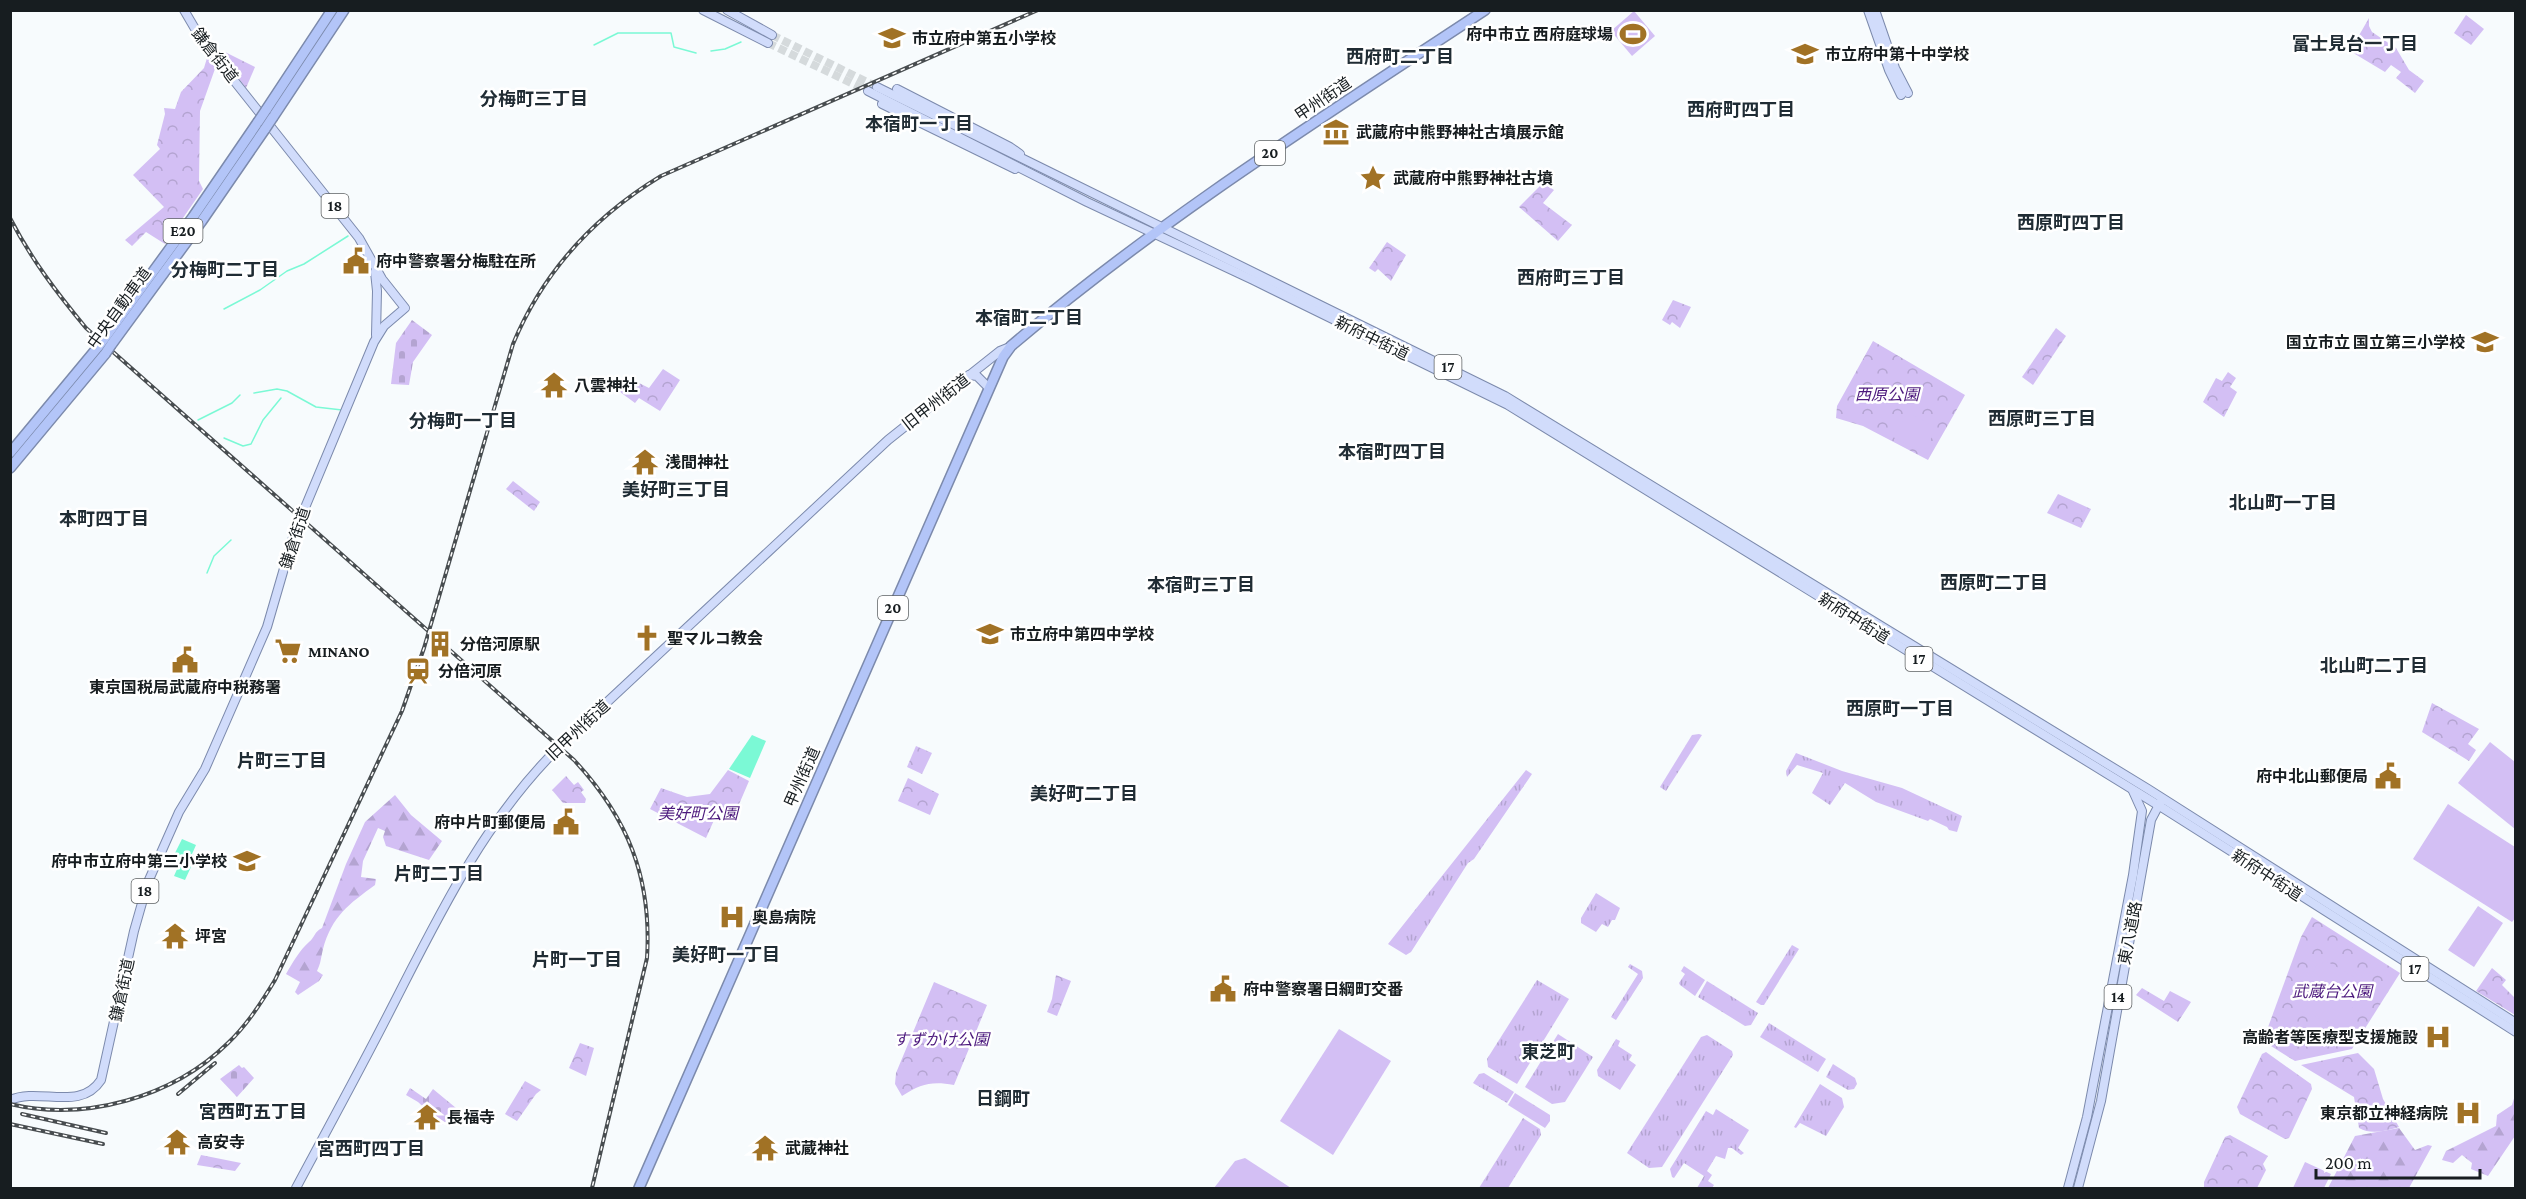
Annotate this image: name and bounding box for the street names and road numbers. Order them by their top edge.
street label: 鎌倉街道 [189,25,241,85]
street label: 甲州街道 [1292,74,1354,124]
road number: 20 [1255,141,1285,165]
road number: 18 [322,194,348,218]
road number: E20 [164,219,202,243]
street label: 中央自動車道 [84,264,154,352]
street label: 新府中街道 [1332,313,1412,363]
road number: 17 [1434,355,1462,379]
street label: 旧甲州街道 [899,371,973,433]
street label: 鎌倉街道 [277,505,313,571]
street label: 新府中街道 [1816,590,1892,646]
road number: 20 [878,596,908,620]
road number: 17 [1906,647,1932,671]
street label: 旧甲州街道 [543,696,613,764]
street label: 甲州街道 [781,744,823,810]
street label: 新府中街道 [2229,846,2305,904]
road number: 18 [132,879,158,903]
street label: 東八道路 [2116,900,2144,966]
street label: 鎌倉街道 [107,957,137,1023]
road number: 17 [2402,957,2428,981]
road number: 14 [2104,985,2132,1009]

